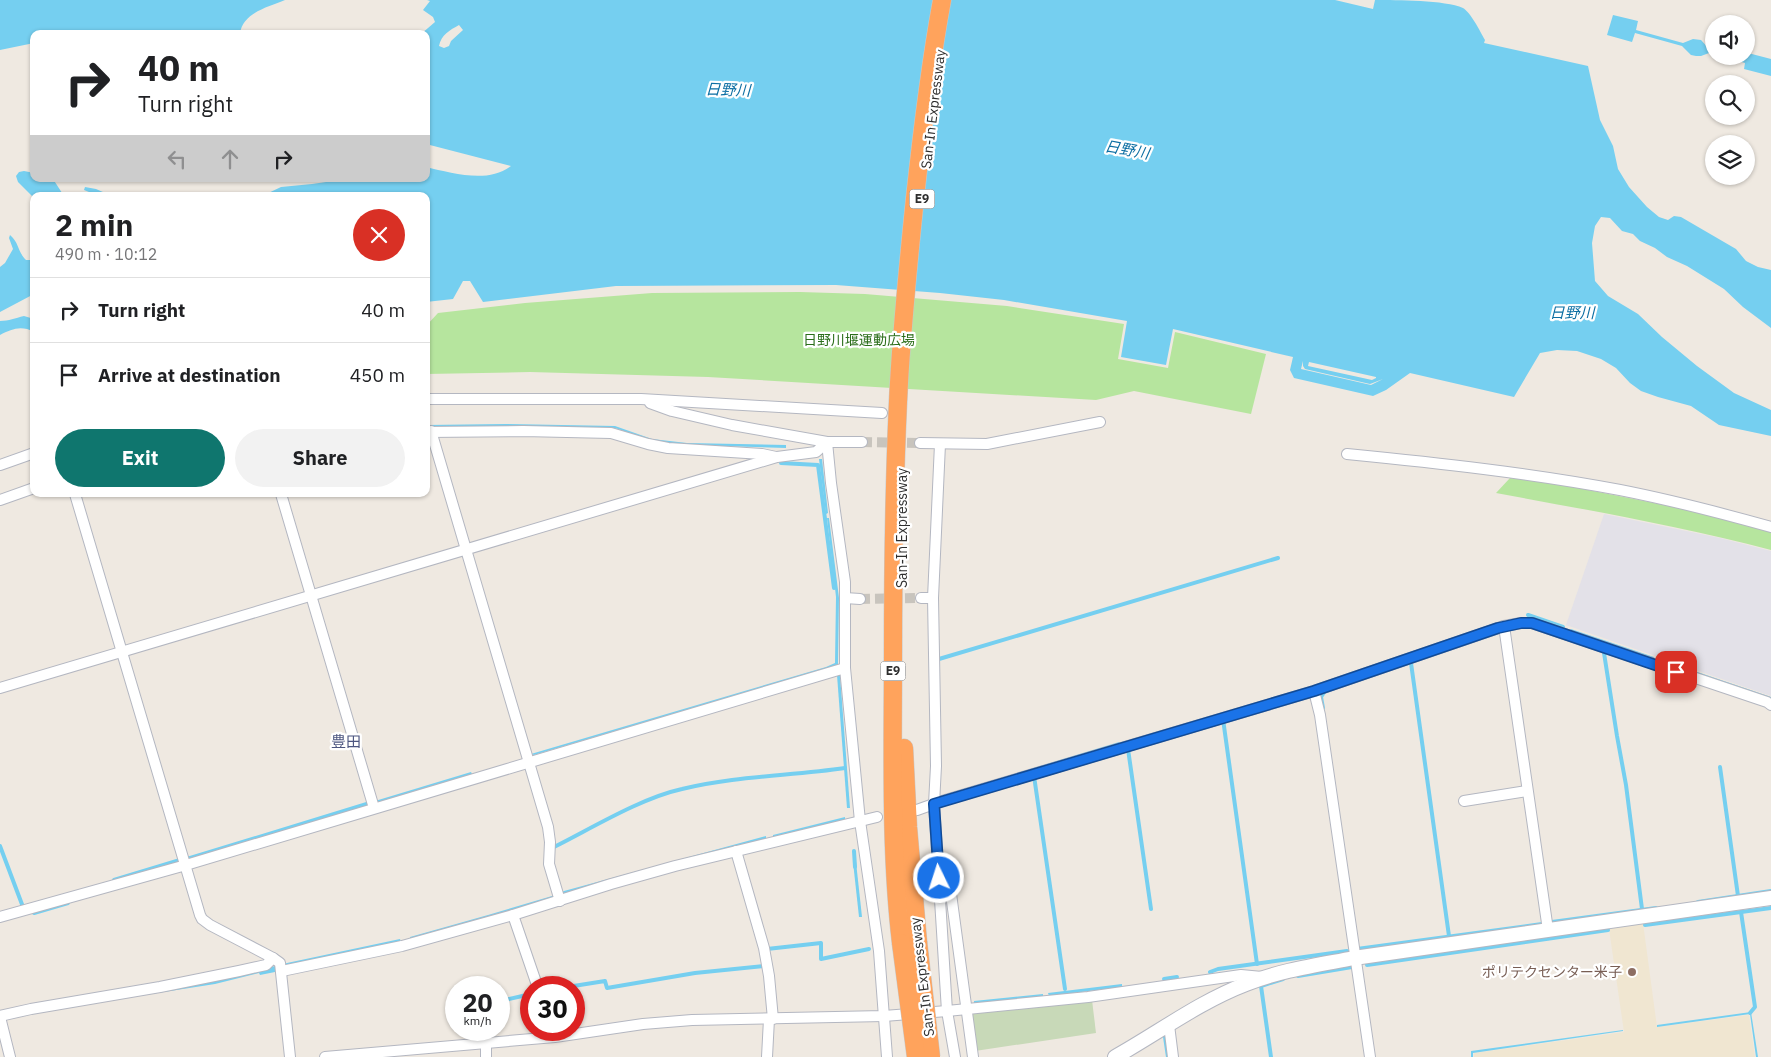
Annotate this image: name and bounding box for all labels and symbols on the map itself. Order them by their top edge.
street label: San-In Expressway [917,48,949,170]
water label: 日野川 [705,79,753,100]
water label: 日野川 [1103,136,1153,163]
road number: E9 [910,190,934,208]
water label: 日野川 [1549,303,1596,322]
park label: 日野川堰運動広場 [803,331,915,349]
street label: San-In Expressway [893,468,911,588]
pin [1655,651,1697,693]
road number: E9 [880,661,906,680]
district label: 豊田 [331,732,361,751]
position arrow [912,851,964,903]
street label: San-In Expressway [906,916,938,1038]
place label: ポリテクセンター米子 [1482,963,1622,981]
marker: ポリテクセンター米子 [1626,966,1638,978]
speed limit sign: 30 [520,976,585,1041]

